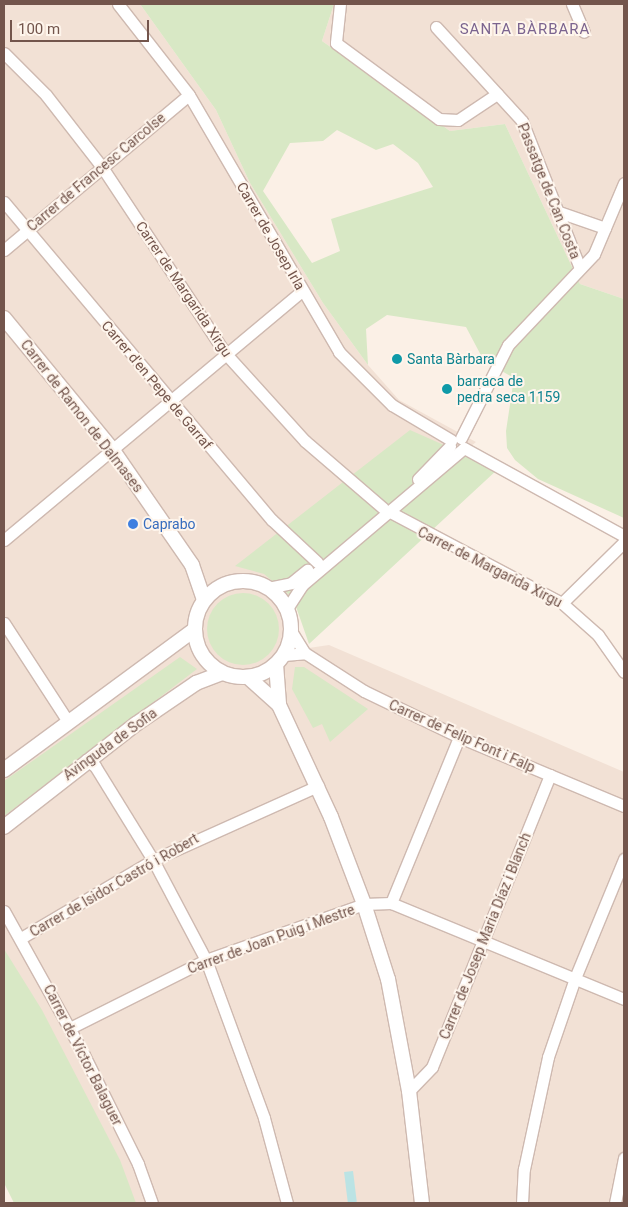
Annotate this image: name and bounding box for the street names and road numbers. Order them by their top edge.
street label: Carrer de Francesc Carcolse [23,109,169,235]
street label: Passatge de Can Costa [514,121,584,261]
street label: Carrer de Josep Irla [233,179,309,293]
street label: Carrer de Margarida Xirgu [132,218,236,360]
street label: Carrer d'en Pepe de Garraf [98,317,216,453]
street label: Carrer de Ramon de Dalmases [17,336,147,496]
street label: Carrer de Margarida Xirgu [415,523,565,611]
street label: Carrer de Felip Font i Falp [386,696,538,776]
street label: Avinguda de Sofia [60,704,160,784]
street label: Carrer de Isidor Castró i Robert [27,830,201,940]
street label: Carrer de Josep Maria Díaz i Blanch [436,830,534,1042]
street label: Carrer de Joan Puig i Mestre [185,901,357,977]
street label: Carrer de Víctor Balaguer [40,982,126,1128]

